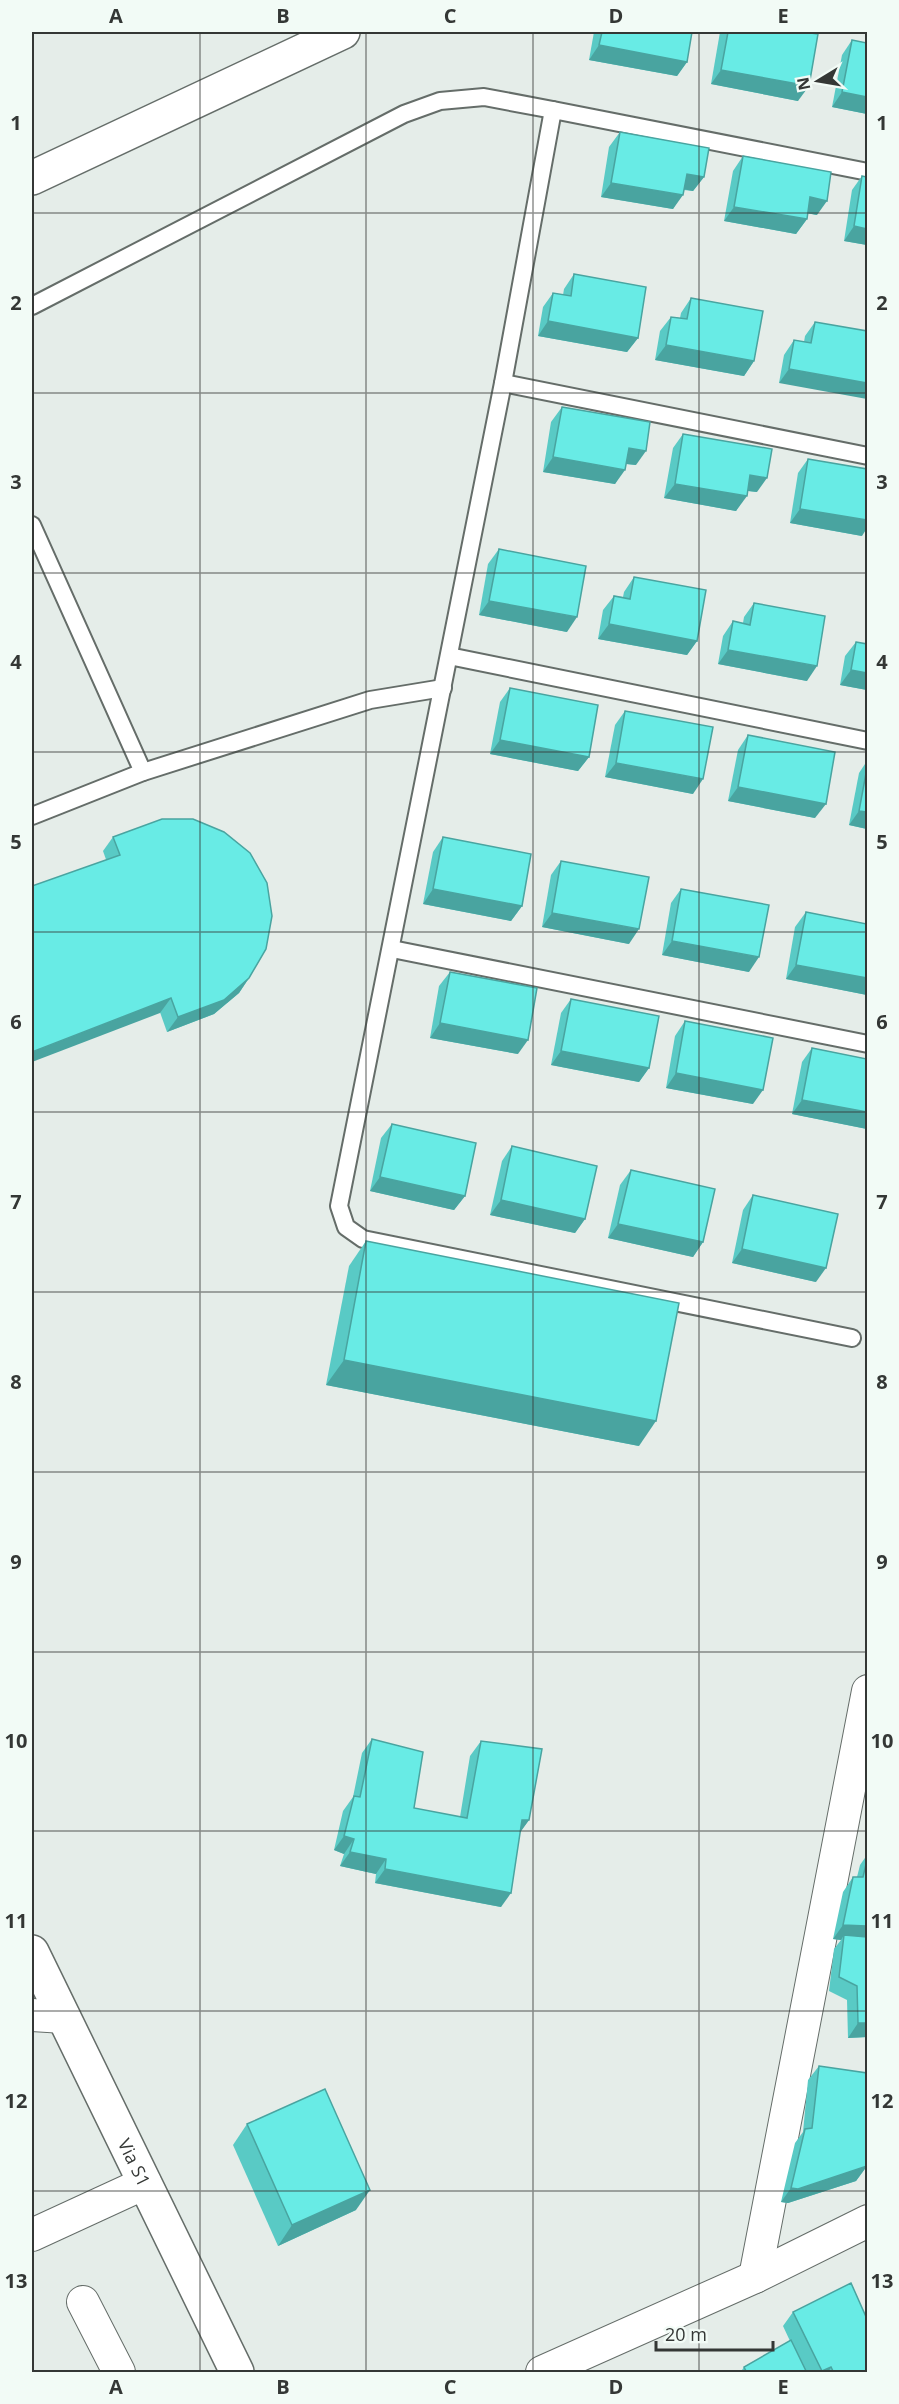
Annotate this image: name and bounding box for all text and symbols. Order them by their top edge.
text: A [109,2,123,29]
text: B [276,2,290,29]
text: C [444,2,457,29]
text: D [609,2,623,29]
text: E [777,2,789,29]
north arrow [788,51,848,111]
text: N [791,75,815,92]
text: 1 [10,109,22,136]
text: 1 [876,109,888,136]
text: 2 [10,289,22,316]
text: 2 [876,289,888,316]
text: 3 [10,468,22,495]
text: 3 [876,468,888,495]
text: 4 [10,648,22,675]
text: 4 [876,648,888,675]
text: 5 [10,828,22,855]
text: 5 [876,828,888,855]
text: 6 [10,1008,22,1035]
text: 6 [876,1008,888,1035]
text: 7 [10,1188,22,1215]
text: 7 [876,1188,888,1215]
text: 8 [10,1368,22,1395]
text: 8 [876,1368,888,1395]
text: 9 [10,1548,22,1575]
text: 9 [876,1548,888,1575]
text: 10 [5,1727,27,1754]
text: 10 [871,1727,893,1754]
text: 11 [5,1907,27,1934]
text: 11 [871,1907,893,1934]
text: 12 [5,2087,27,2114]
text: 12 [871,2087,893,2114]
street label: Via S1 [113,2134,156,2190]
text: 13 [5,2267,27,2294]
text: 13 [871,2267,893,2294]
scale bar [656,2314,773,2352]
text: 20 m [665,2322,707,2346]
text: A [109,2373,123,2400]
text: B [276,2373,290,2400]
text: C [444,2373,457,2400]
text: D [609,2373,623,2400]
text: E [777,2373,789,2400]

